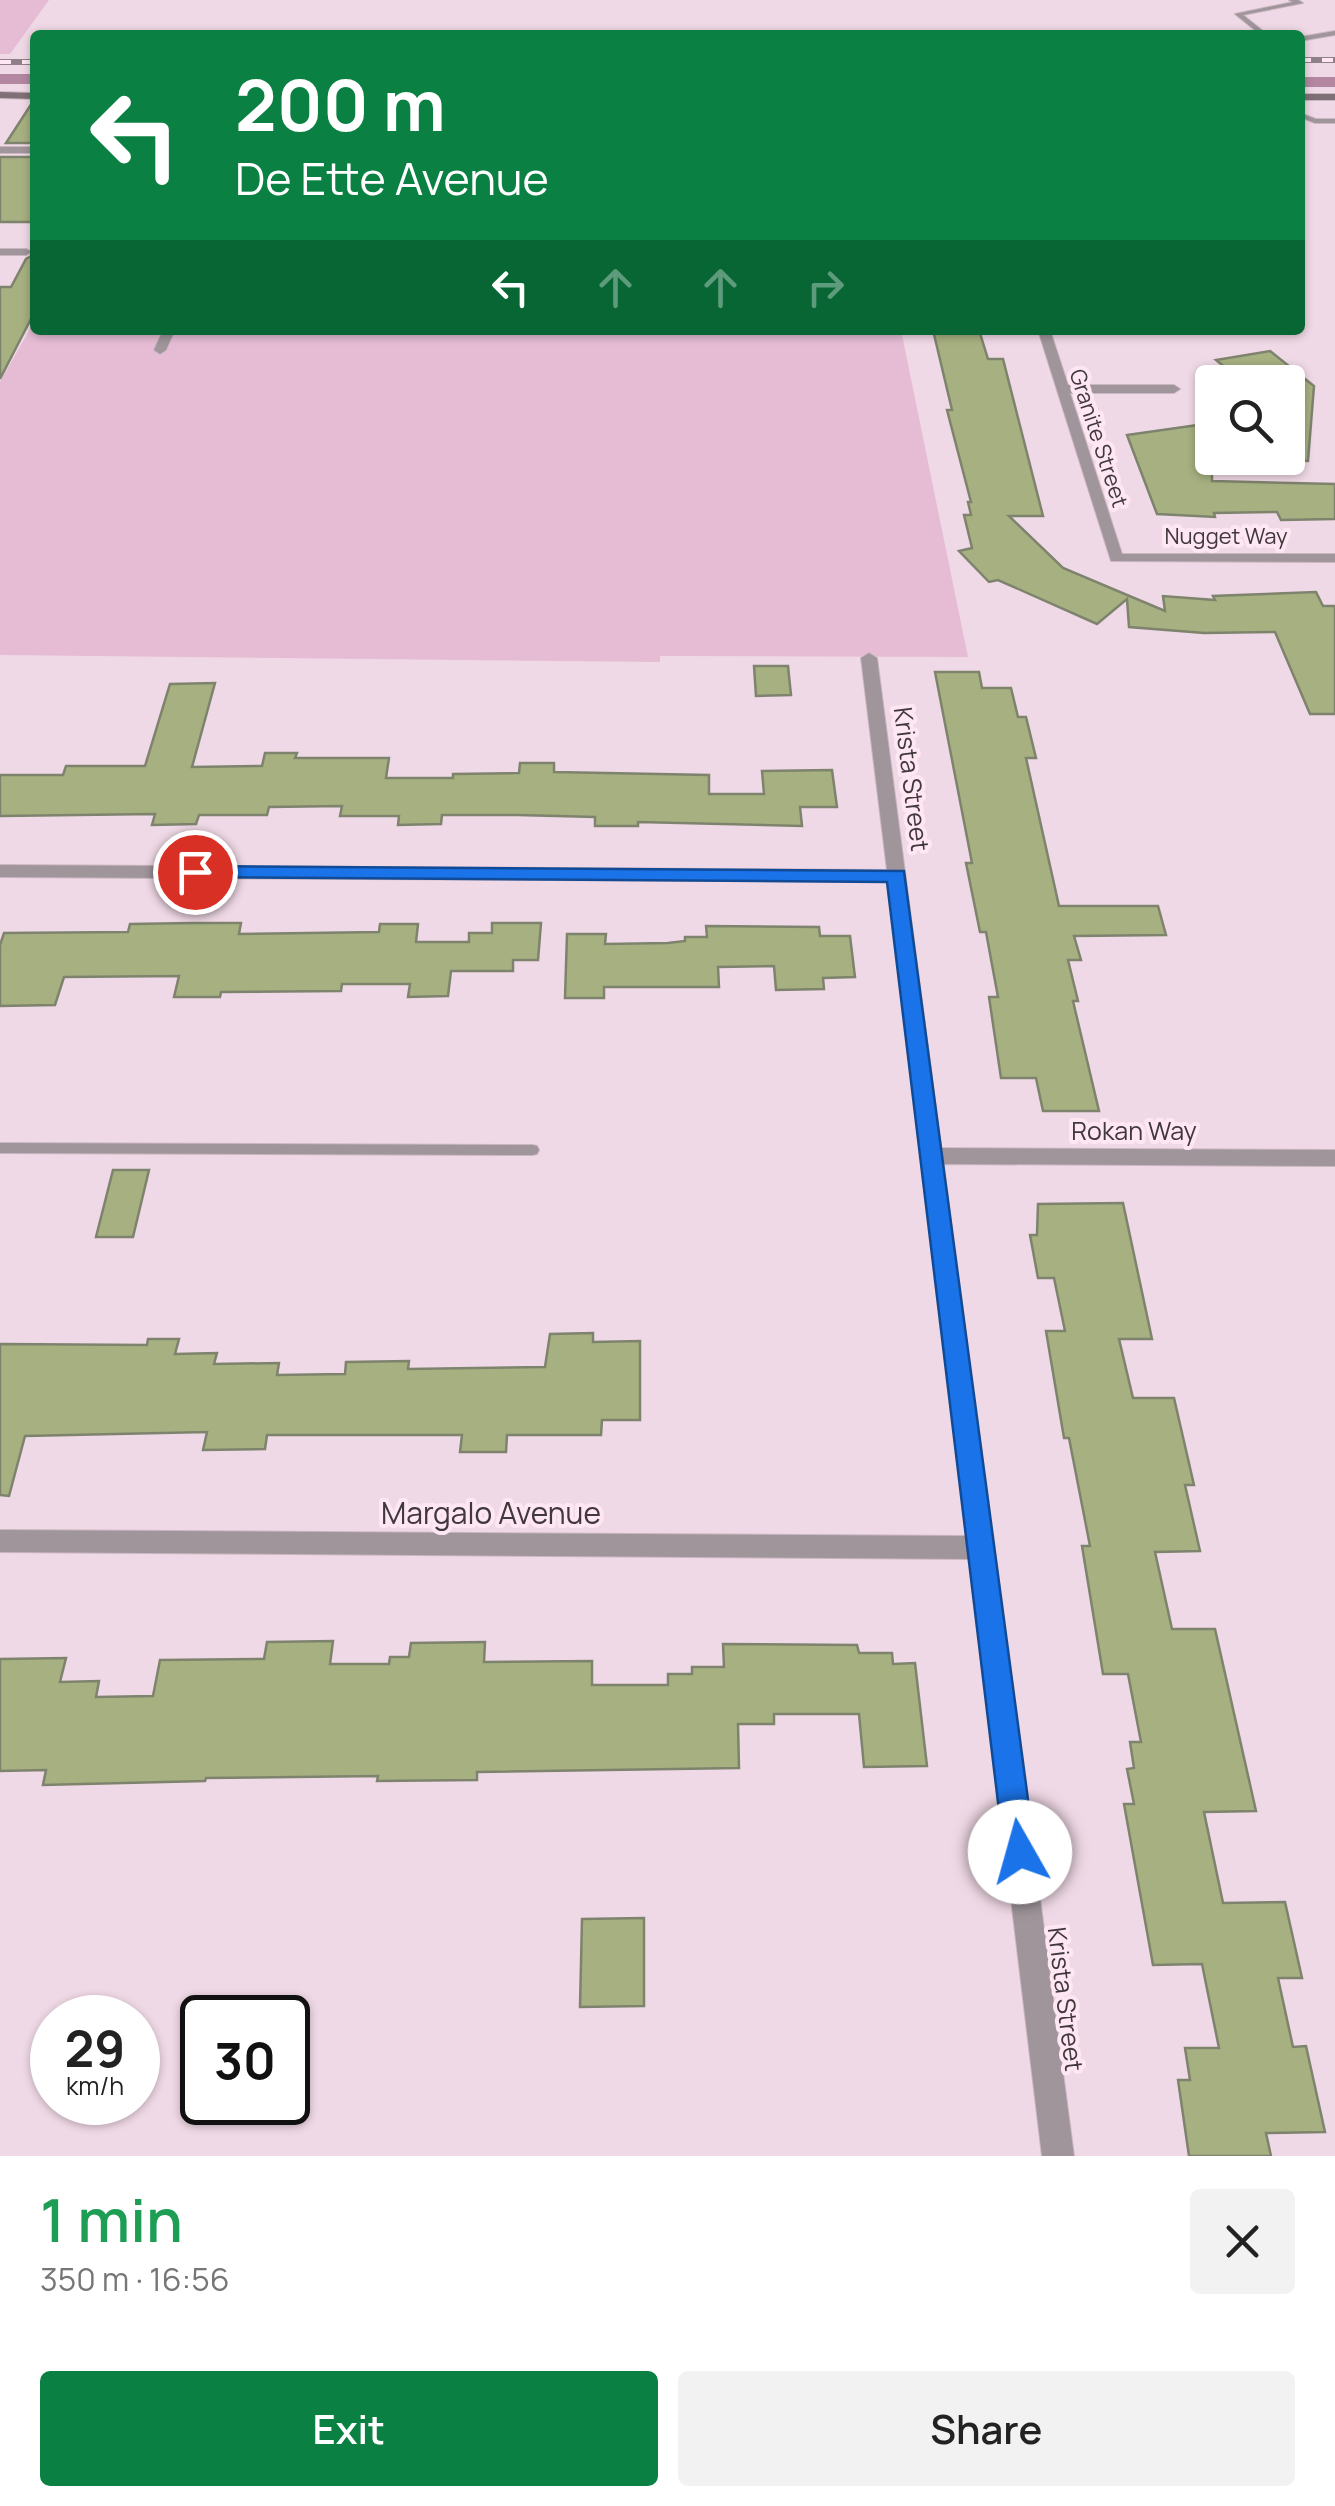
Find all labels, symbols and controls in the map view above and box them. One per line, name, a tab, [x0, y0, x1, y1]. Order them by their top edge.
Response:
text: 200 m	[235, 56, 446, 152]
icon: left	[70, 70, 200, 200]
text: De Ette Avenue	[235, 147, 549, 209]
icon: left	[483, 260, 538, 315]
icon: ahead	[588, 260, 643, 315]
icon: ahead	[693, 260, 748, 315]
icon: right	[798, 260, 853, 315]
street label: Granite Street	[1063, 365, 1136, 511]
map controls	[1195, 365, 1305, 475]
button: search	[1195, 365, 1305, 475]
street label: Nugget Way	[1164, 521, 1288, 551]
street label: Krista Street	[886, 705, 938, 853]
pin	[153, 830, 238, 915]
icon: arrive	[168, 845, 223, 900]
street label: Rokan Way	[1071, 1113, 1197, 1148]
street label: Margalo Avenue	[381, 1492, 601, 1533]
position arrow	[968, 1800, 1072, 1904]
street label: Krista Street	[1040, 1925, 1092, 2073]
speed limit sign: 30	[180, 1995, 310, 2125]
text: 29	[65, 2014, 125, 2082]
text: km/h	[66, 2068, 124, 2103]
text: 1 min	[40, 2178, 183, 2260]
button: close	[1190, 2189, 1295, 2294]
text: 350 m · 16:56	[40, 2257, 230, 2301]
button: Exit	[40, 2371, 658, 2486]
button: Share	[678, 2371, 1295, 2486]

